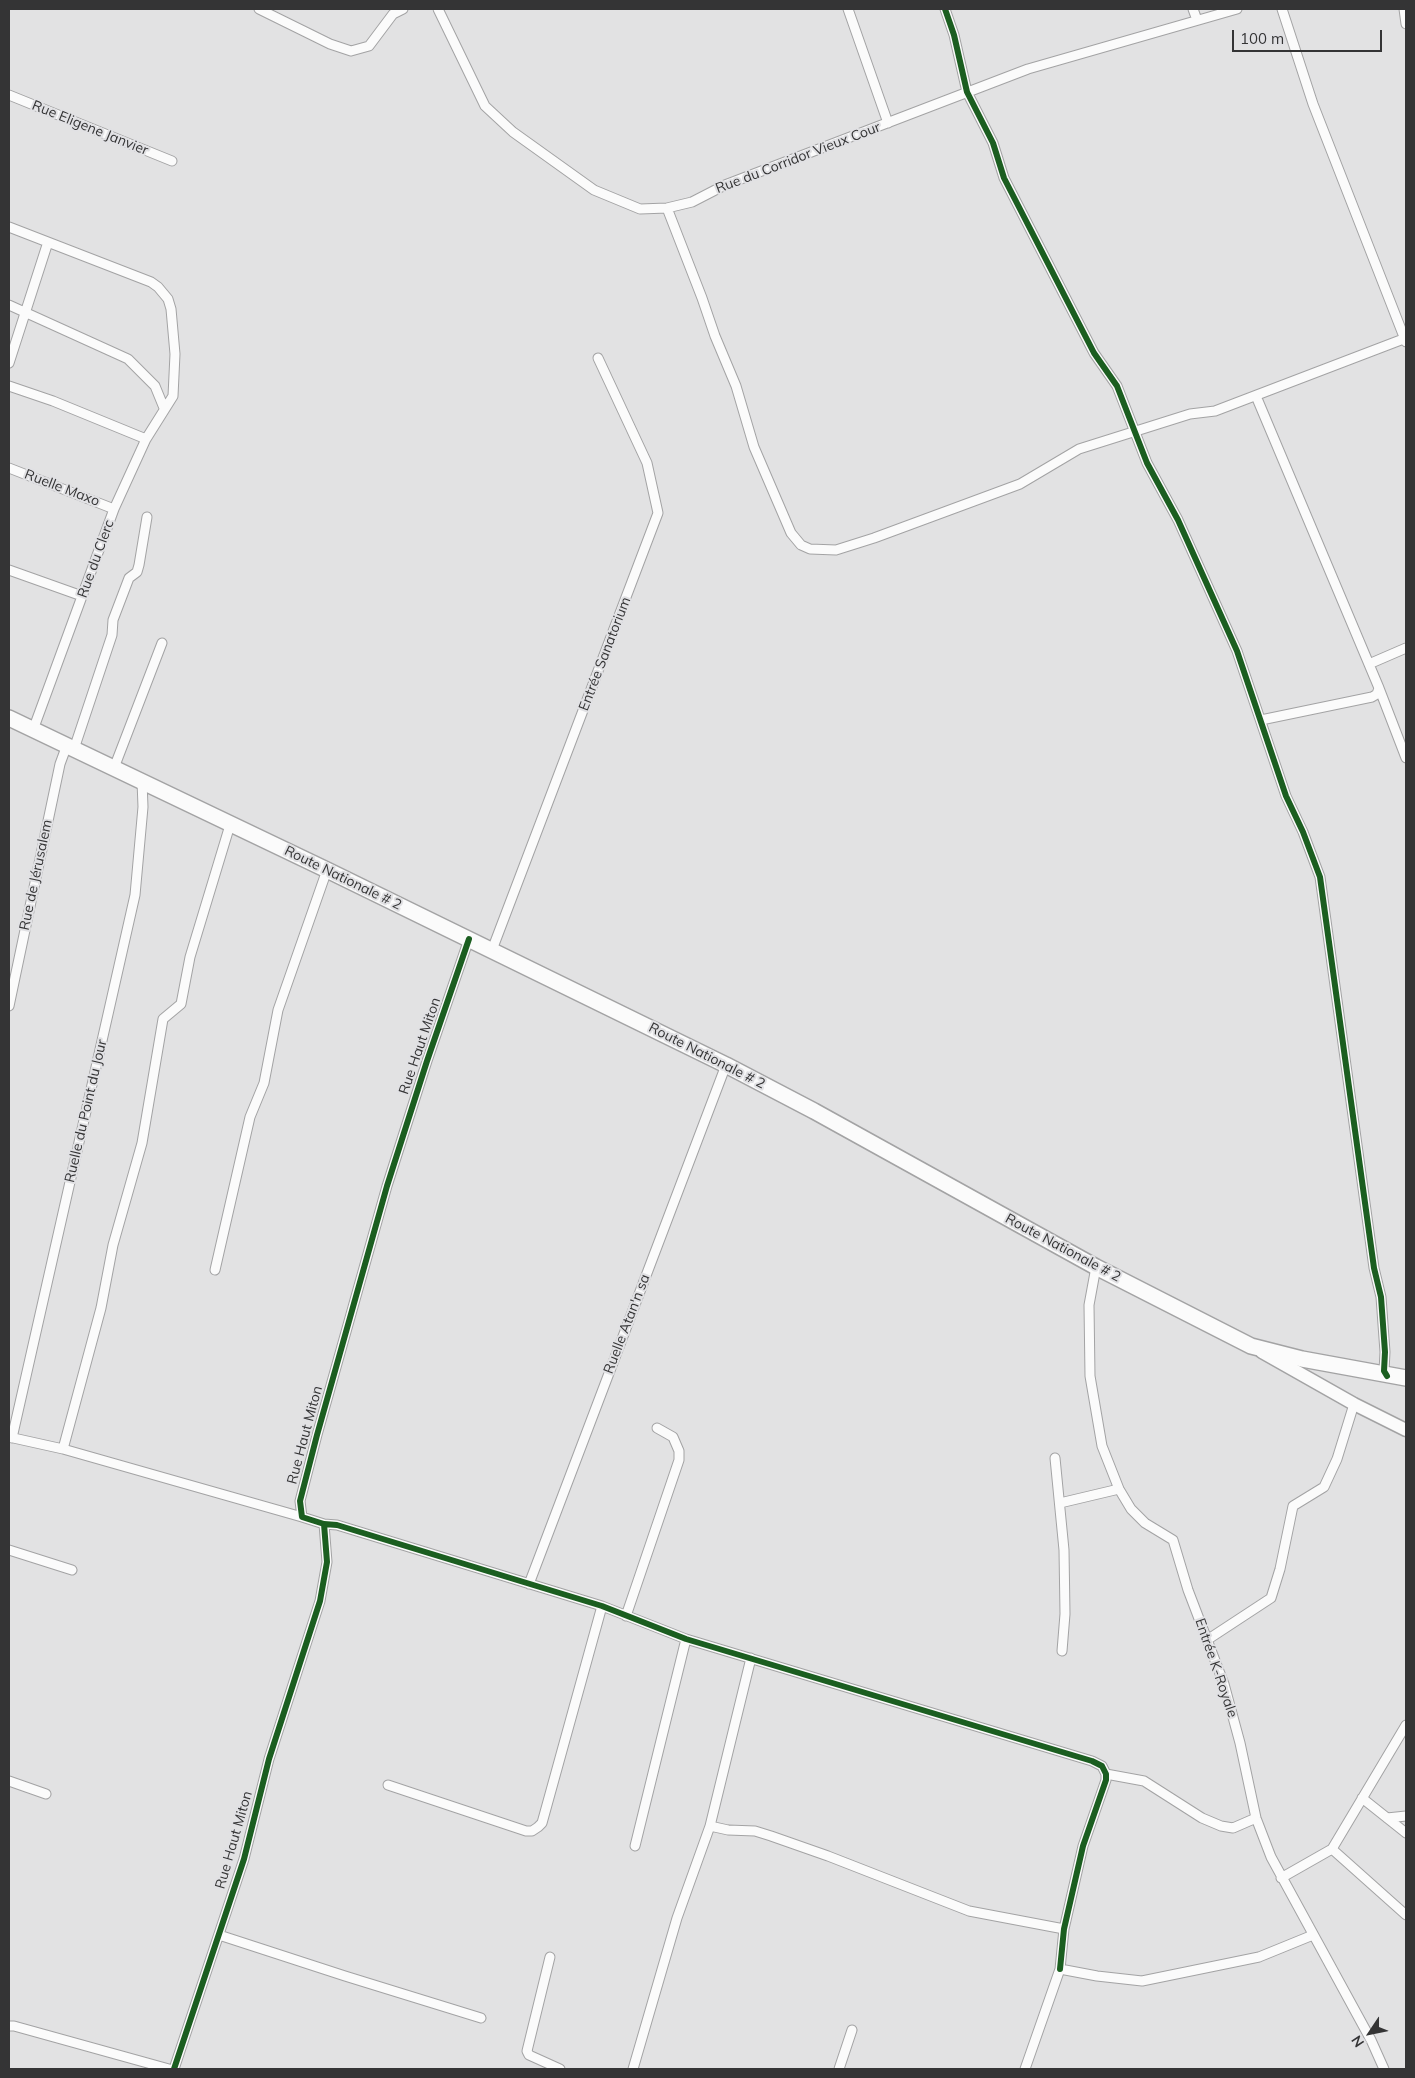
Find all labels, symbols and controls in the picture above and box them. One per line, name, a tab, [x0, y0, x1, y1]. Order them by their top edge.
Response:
scale bar	[1235, 20, 1385, 52]
text: 100 m	[1240, 29, 1284, 48]
street label: Rue Eligene Janvier	[29, 97, 151, 159]
street label: Rue du Corridor Vieux Cour	[713, 119, 883, 197]
street label: Ruelle Maxo	[22, 466, 102, 510]
street label: Rue du Clerc	[74, 518, 118, 600]
street label: Entrée Sanatorium	[576, 595, 634, 713]
street label: Rue de Jérusalem	[16, 818, 56, 932]
street label: Route Nationale # 2	[282, 842, 404, 914]
street label: Rue Haut Miton	[396, 995, 444, 1097]
street label: Route Nationale # 2	[646, 1019, 768, 1093]
street label: Ruelle du Point du Jour	[61, 1038, 111, 1184]
street label: Route Nationale # 2	[1002, 1210, 1124, 1286]
street label: Ruelle Atan'n sa	[600, 1272, 654, 1376]
street label: Rue Haut Miton	[284, 1384, 326, 1486]
street label: Entrée K-Royale	[1191, 1616, 1241, 1720]
street label: Rue Haut Miton	[212, 1789, 256, 1891]
north arrow	[1345, 2008, 1395, 2058]
text: N	[1347, 2032, 1368, 2051]

